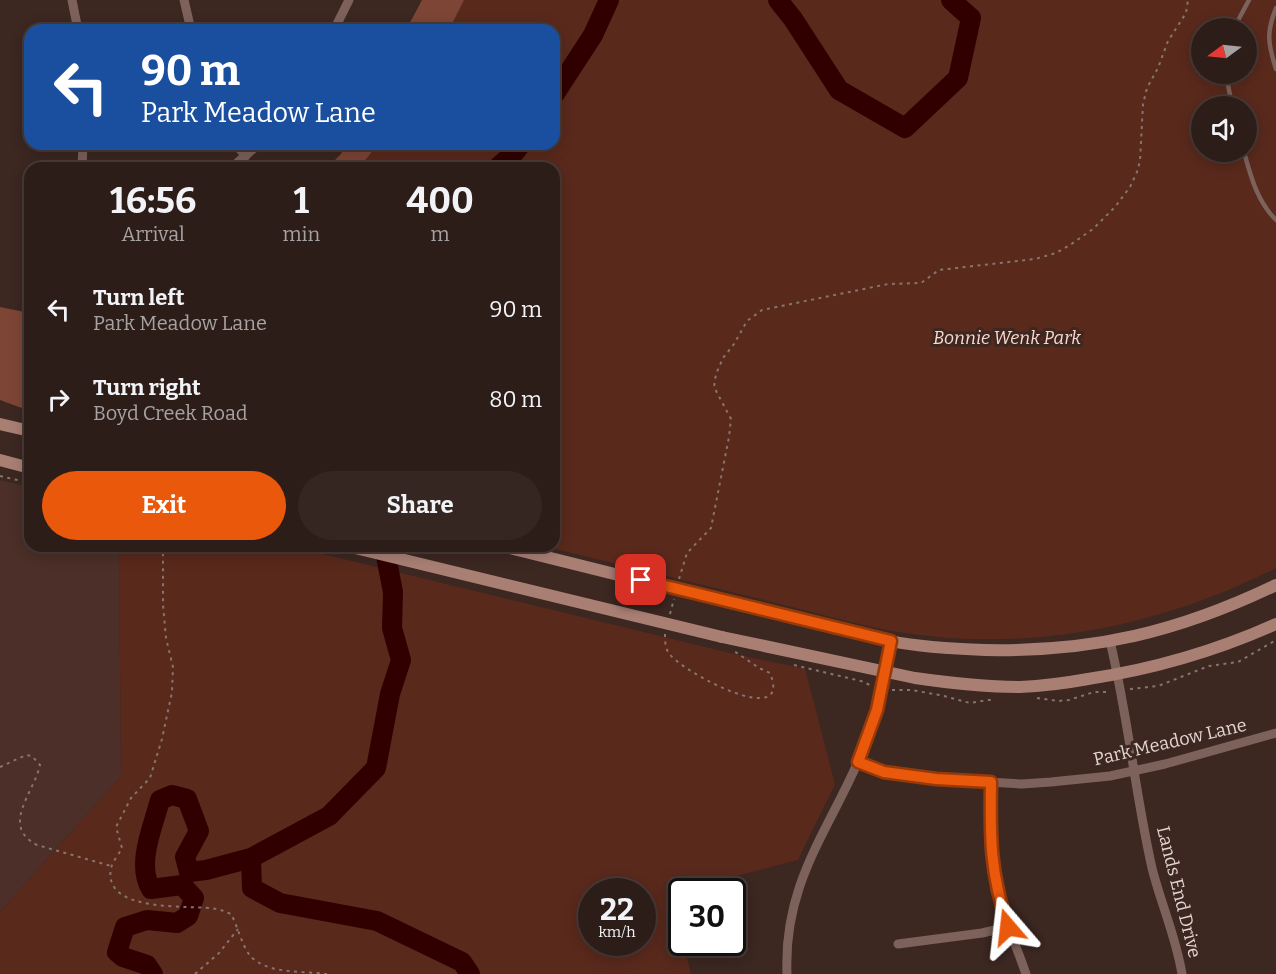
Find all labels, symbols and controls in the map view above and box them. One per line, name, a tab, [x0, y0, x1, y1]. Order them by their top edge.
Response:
north arrow	[1191, 18, 1257, 84]
map controls	[1191, 18, 1257, 162]
text: 90 m	[141, 46, 240, 96]
icon: left	[42, 48, 120, 126]
button: sound	[1191, 96, 1257, 162]
text: Park Meadow Lane	[141, 97, 376, 129]
text: 16:56	[110, 179, 196, 223]
text: 1	[293, 179, 309, 223]
text: 400	[406, 179, 474, 223]
text: Arrival	[122, 222, 185, 246]
text: min	[282, 222, 320, 246]
text: m	[431, 222, 450, 246]
text: Turn left	[93, 284, 185, 311]
icon: left	[42, 293, 75, 326]
text: 90 m	[490, 296, 542, 323]
text: Park Meadow Lane	[93, 311, 267, 335]
park label: Bonnie Wenk Park	[933, 327, 1081, 349]
text: Turn right	[93, 374, 201, 401]
icon: right	[42, 383, 75, 416]
text: 80 m	[489, 386, 542, 413]
text: Boyd Creek Road	[93, 401, 248, 425]
button: Exit	[42, 471, 286, 540]
button: Share	[298, 471, 542, 540]
pin	[615, 554, 666, 605]
icon: arrive	[624, 563, 657, 596]
street label: Park Meadow Lane	[1091, 714, 1249, 770]
street label: Lands End Drive	[1152, 824, 1206, 960]
speed limit sign: 30	[668, 878, 746, 956]
text: 22	[600, 892, 634, 928]
position arrow	[976, 895, 1040, 959]
text: km/h	[598, 923, 636, 941]

